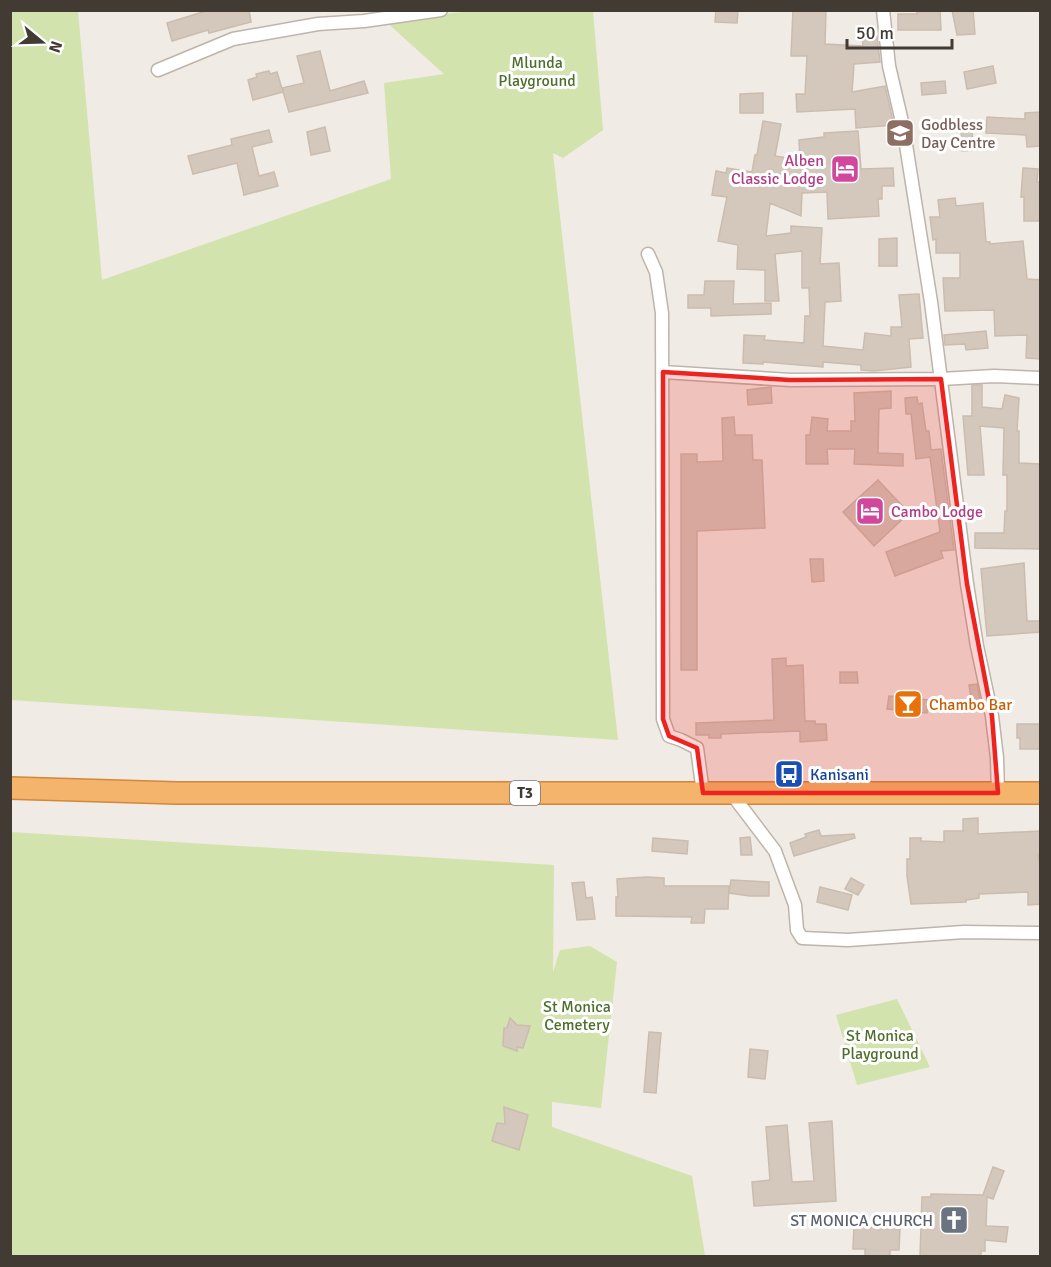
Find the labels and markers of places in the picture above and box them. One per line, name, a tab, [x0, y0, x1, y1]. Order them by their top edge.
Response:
place label: Godbless Day Centre	[921, 115, 996, 153]
school or university icon: Godbless Day Centre	[884, 117, 916, 149]
place label: Alben Classic Lodge	[731, 151, 824, 189]
hotel icon: Alben Classic Lodge	[829, 153, 861, 185]
hotel icon: Cambo Lodge	[854, 495, 886, 527]
place label: Cambo Lodge	[891, 502, 983, 522]
bar icon: Chambo Bar	[892, 688, 924, 720]
place label: Chambo Bar	[929, 695, 1012, 715]
bus stop icon: Kanisani	[773, 758, 805, 790]
place label: Kanisani	[810, 765, 869, 785]
church icon: ST MONICA CHURCH	[938, 1204, 970, 1236]
place label: ST MONICA CHURCH	[790, 1211, 933, 1231]

